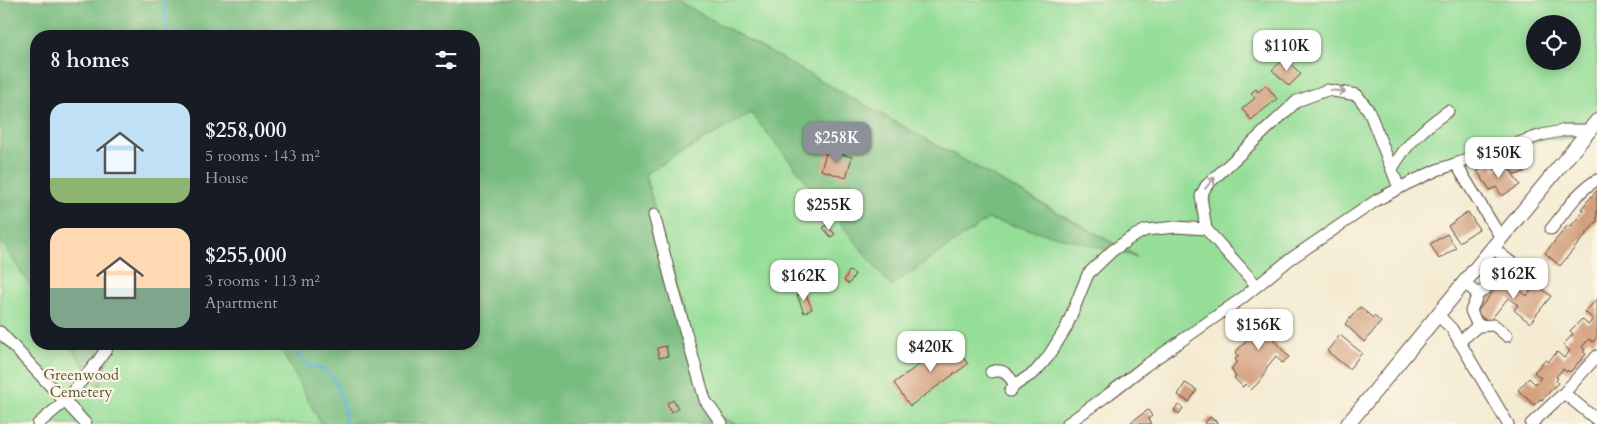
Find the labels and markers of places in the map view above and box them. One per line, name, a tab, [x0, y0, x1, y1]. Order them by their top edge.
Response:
pin: $110K	[1252, 30, 1322, 72]
pin: $258K	[802, 121, 872, 164]
pin: $150K	[1464, 136, 1534, 179]
pin: $255K	[794, 188, 864, 231]
pin: $162K	[1479, 258, 1549, 300]
pin: $162K	[769, 260, 839, 302]
pin: $156K	[1224, 308, 1294, 351]
pin: $420K	[896, 330, 966, 373]

